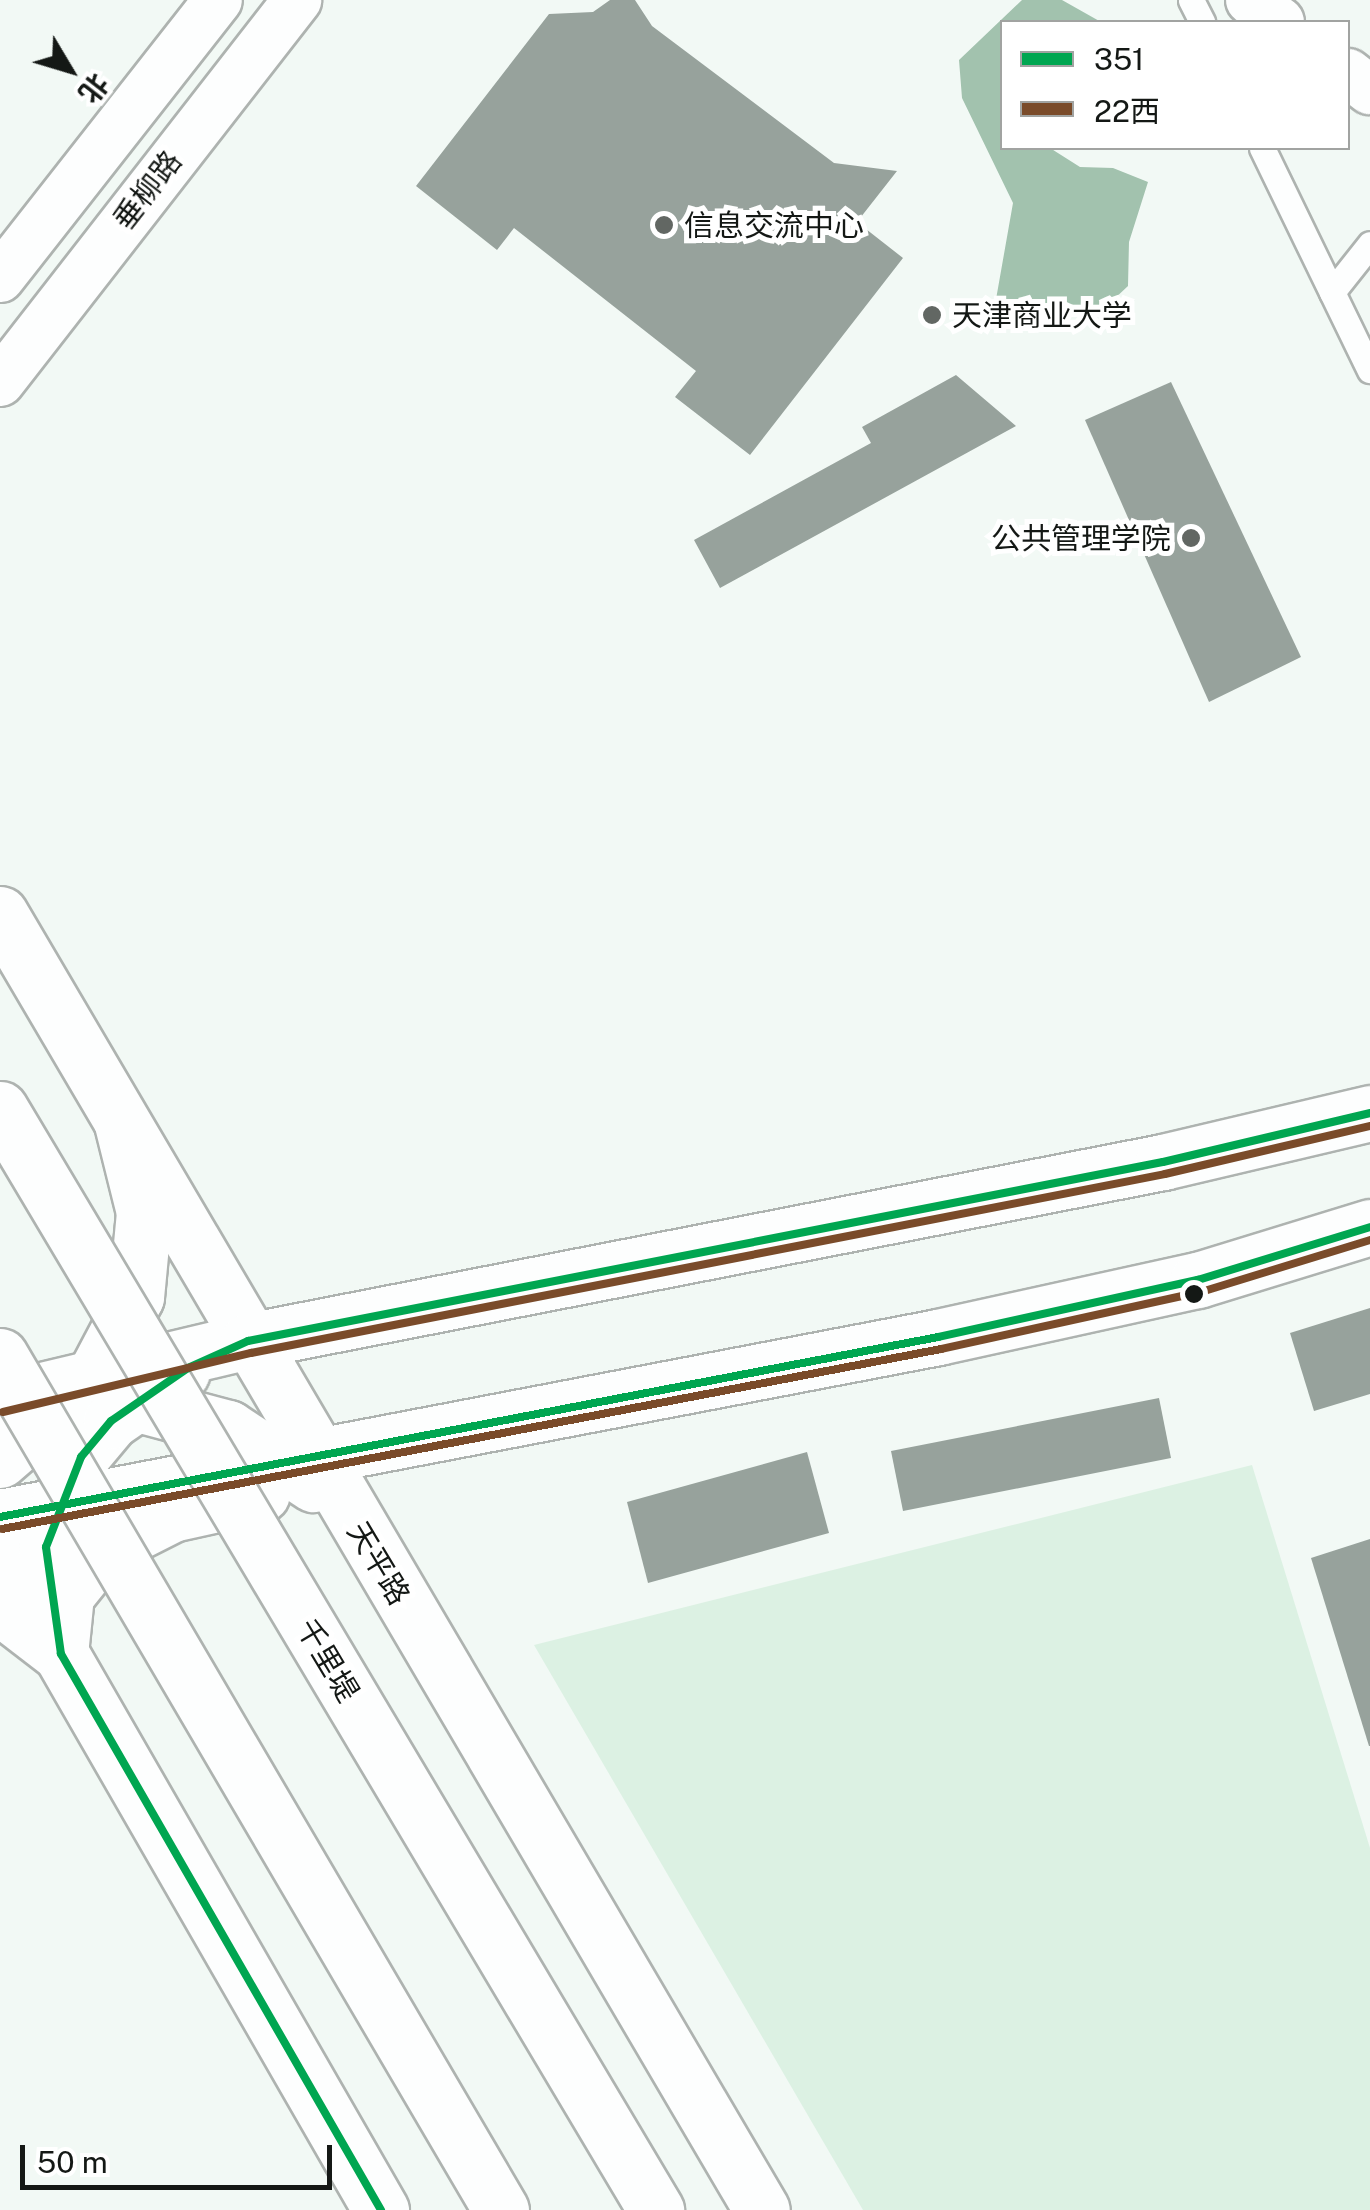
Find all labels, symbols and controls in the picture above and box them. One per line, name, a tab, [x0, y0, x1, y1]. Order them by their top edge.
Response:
north arrow	[20, 20, 120, 120]
legend	[1000, 20, 1350, 150]
text: 351	[1094, 41, 1144, 77]
text: 北	[72, 68, 116, 110]
text: 22西	[1094, 93, 1160, 129]
street label: 垂柳路	[105, 143, 189, 237]
place label: 信息交流中心	[684, 207, 864, 243]
marker: 信息交流中心	[653, 214, 675, 236]
place label: 天津商业大学	[952, 297, 1132, 333]
marker: 天津商业大学	[921, 304, 943, 326]
place label: 公共管理学院	[991, 520, 1171, 556]
marker: 公共管理学院	[1180, 527, 1202, 549]
unlabelled marker	[1184, 1284, 1204, 1304]
street label: 天平路	[340, 1515, 418, 1611]
street label: 千里堤	[289, 1612, 367, 1708]
scale bar	[25, 2125, 338, 2187]
text: 50 m	[37, 2144, 108, 2180]

